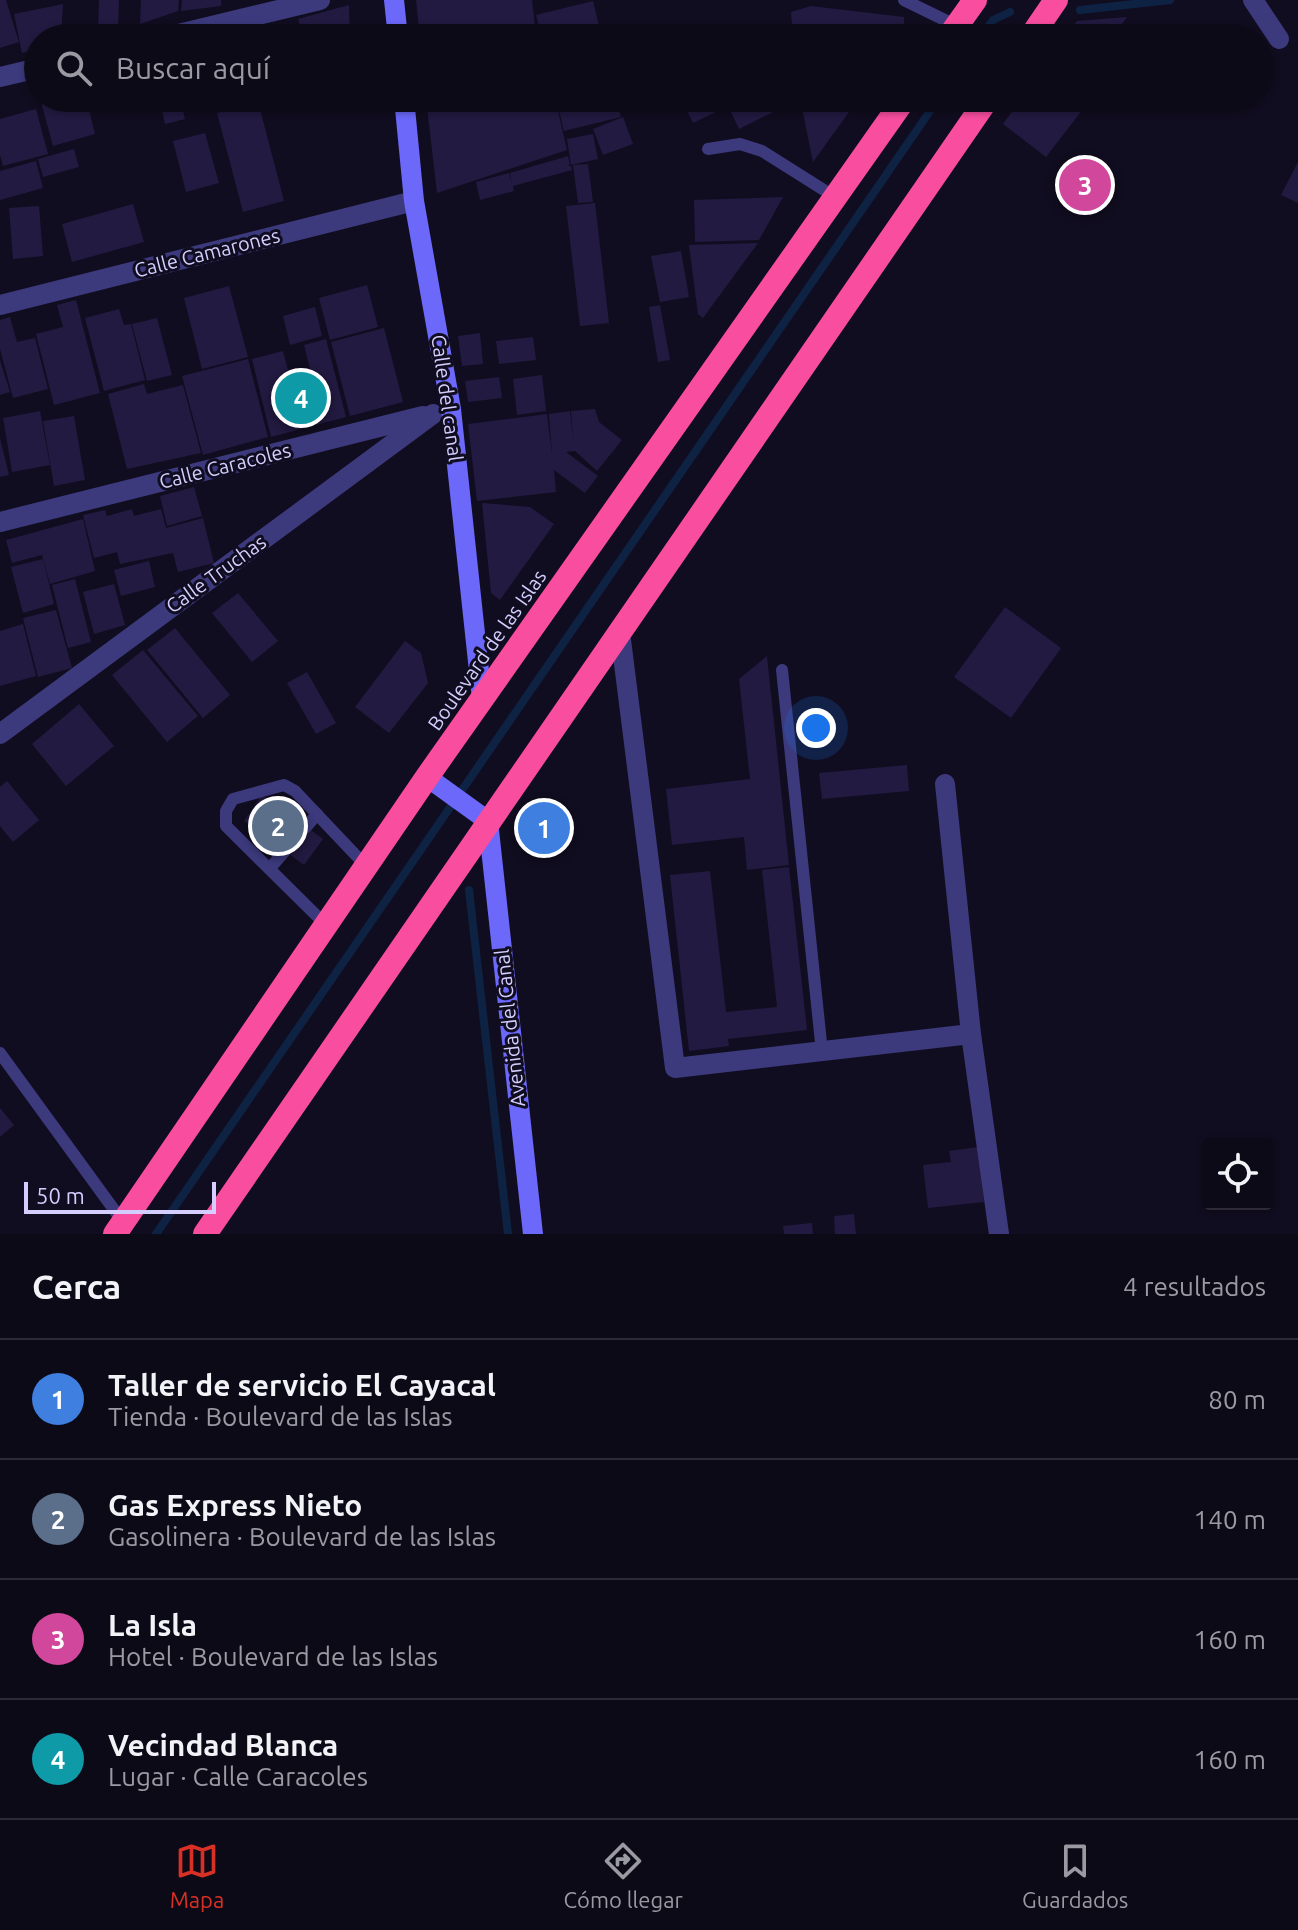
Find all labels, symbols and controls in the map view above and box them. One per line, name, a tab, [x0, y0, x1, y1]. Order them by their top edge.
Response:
search box	[24, 24, 1274, 112]
icon: search	[52, 46, 96, 90]
text: Buscar aquí	[116, 51, 270, 85]
pin: 3	[1059, 155, 1111, 215]
street label: Calle Camarones	[132, 223, 282, 282]
street label: Calle del canal	[427, 333, 468, 463]
pin: 4	[275, 368, 327, 428]
street label: Calle Caracoles	[157, 438, 293, 493]
street label: Calle Truchas	[161, 530, 270, 618]
street label: Boulevard de las Islas	[423, 565, 551, 734]
your location	[796, 708, 836, 748]
pin: 2	[252, 796, 304, 856]
pin: 1	[518, 798, 570, 858]
street label: Avenida del Canal	[490, 948, 529, 1108]
map controls	[1202, 1138, 1274, 1210]
button: locate	[1202, 1138, 1274, 1210]
scale bar	[24, 1178, 216, 1214]
text: 50 m	[36, 1183, 85, 1208]
text: Cerca	[32, 1267, 121, 1305]
text: 4 resultados	[1123, 1272, 1266, 1301]
text: Taller de servicio El Cayacal	[108, 1368, 496, 1402]
text: 1	[51, 1385, 65, 1414]
text: 80 m	[1208, 1385, 1266, 1414]
text: Tienda · Boulevard de las Islas	[108, 1402, 453, 1431]
text: Gas Express Nieto	[108, 1488, 362, 1522]
text: 2	[51, 1505, 65, 1534]
text: 140 m	[1194, 1505, 1266, 1534]
text: Gasolinera · Boulevard de las Islas	[108, 1522, 496, 1551]
text: La Isla	[108, 1608, 197, 1642]
text: 3	[51, 1625, 65, 1654]
text: 160 m	[1194, 1625, 1266, 1654]
text: Hotel · Boulevard de las Islas	[108, 1642, 438, 1671]
text: Vecindad Blanca	[108, 1728, 338, 1762]
text: 4	[51, 1745, 65, 1774]
text: 160 m	[1194, 1745, 1266, 1774]
text: Lugar · Calle Caracoles	[108, 1762, 368, 1791]
tab: Mapa	[170, 1839, 224, 1912]
tab: Cómo llegar	[564, 1839, 683, 1912]
tab: Guardados	[1022, 1839, 1128, 1912]

